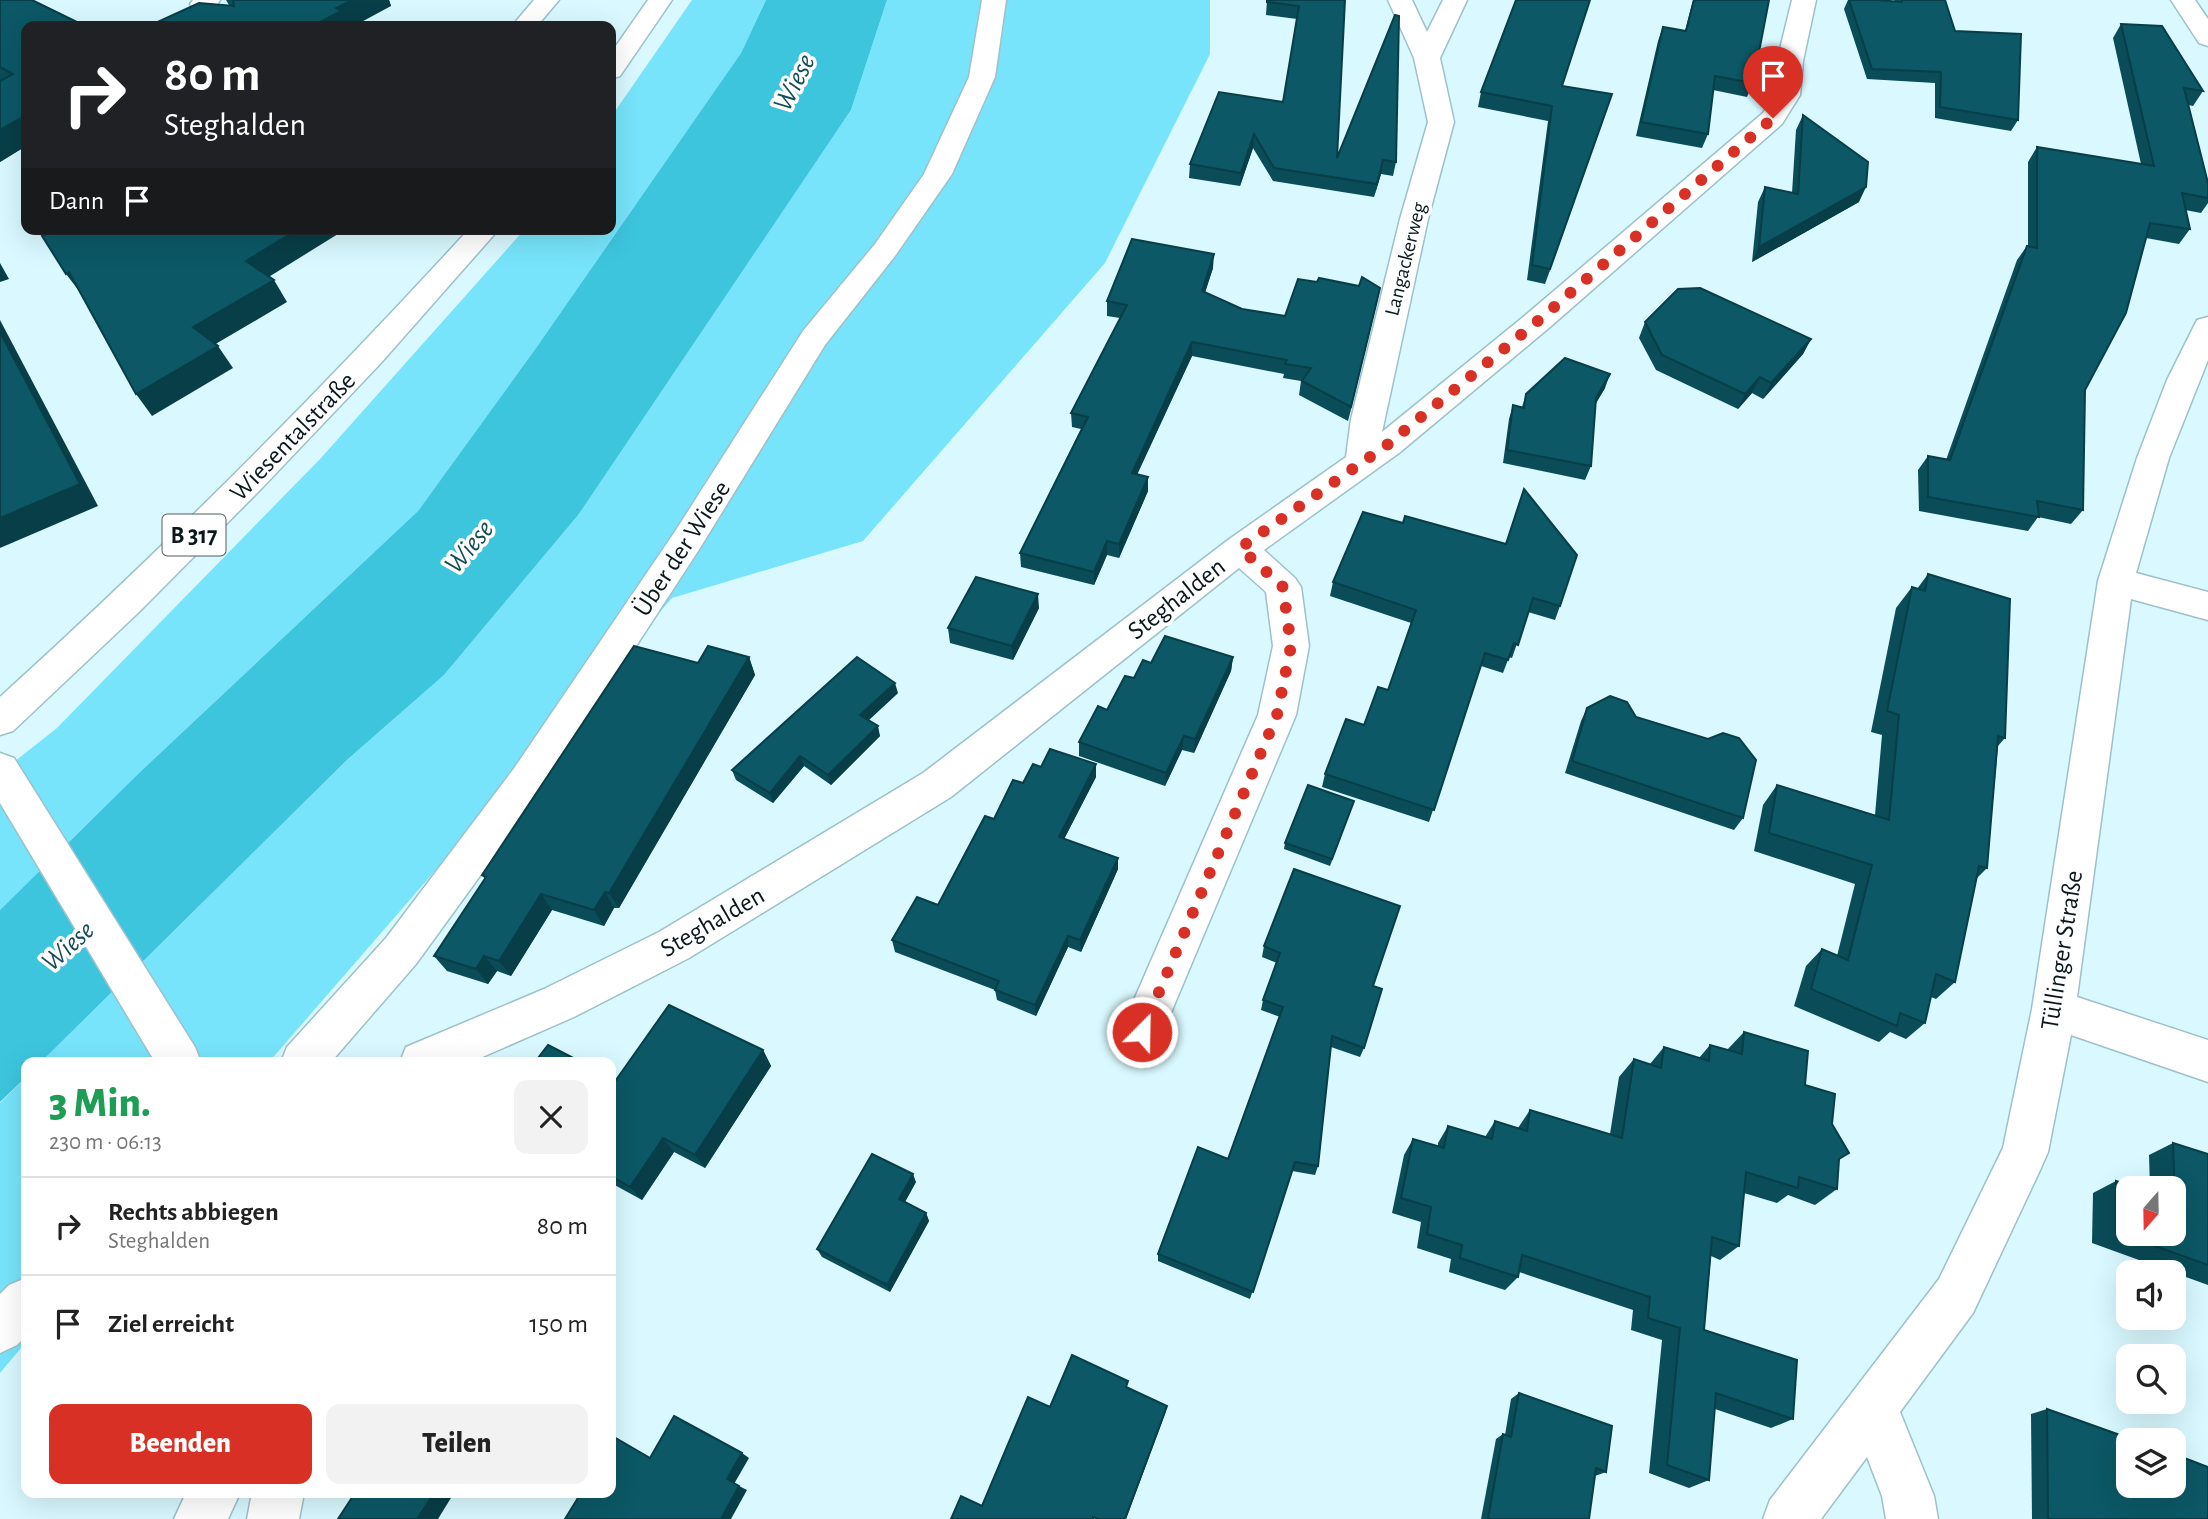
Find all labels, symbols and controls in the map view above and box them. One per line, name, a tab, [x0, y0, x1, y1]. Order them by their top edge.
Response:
pin	[1743, 46, 1803, 118]
icon: right	[49, 49, 140, 140]
water label: Wiese	[769, 50, 821, 116]
text: 80 m	[164, 51, 261, 100]
icon: arrive	[1754, 57, 1792, 95]
text: Steghalden	[164, 109, 306, 141]
icon: arrive	[118, 182, 156, 220]
text: Dann	[49, 188, 104, 214]
street label: Langackerweg	[1381, 199, 1430, 318]
street label: Wiesentalstraße	[225, 367, 360, 506]
street label: Über der Wiese	[628, 476, 735, 621]
road number: B 317	[162, 514, 226, 556]
water label: Wiese	[440, 515, 500, 579]
street label: Steghalden	[1123, 553, 1230, 645]
street label: Tüllinger Straße	[2037, 869, 2087, 1032]
street label: Steghalden	[656, 882, 769, 962]
water label: Wiese	[37, 916, 100, 977]
position arrow	[1105, 995, 1179, 1069]
button: close	[514, 1080, 588, 1154]
text: 3 Min.	[49, 1082, 151, 1124]
text: 230 m · 06:13	[49, 1131, 162, 1154]
north arrow	[2116, 1176, 2186, 1246]
map controls	[2116, 1176, 2186, 1498]
text: Rechts abbiegen	[108, 1199, 279, 1225]
icon: right	[49, 1207, 87, 1245]
text: 80 m	[537, 1213, 588, 1239]
text: Steghalden	[108, 1230, 210, 1253]
button: sound	[2116, 1260, 2186, 1330]
icon: arrive	[49, 1305, 87, 1343]
text: Ziel erreicht	[108, 1311, 234, 1337]
text: 150 m	[529, 1311, 588, 1337]
button: search	[2116, 1344, 2186, 1414]
button: Beenden	[49, 1404, 312, 1484]
button: Teilen	[326, 1404, 588, 1484]
button: layers	[2116, 1428, 2186, 1498]

